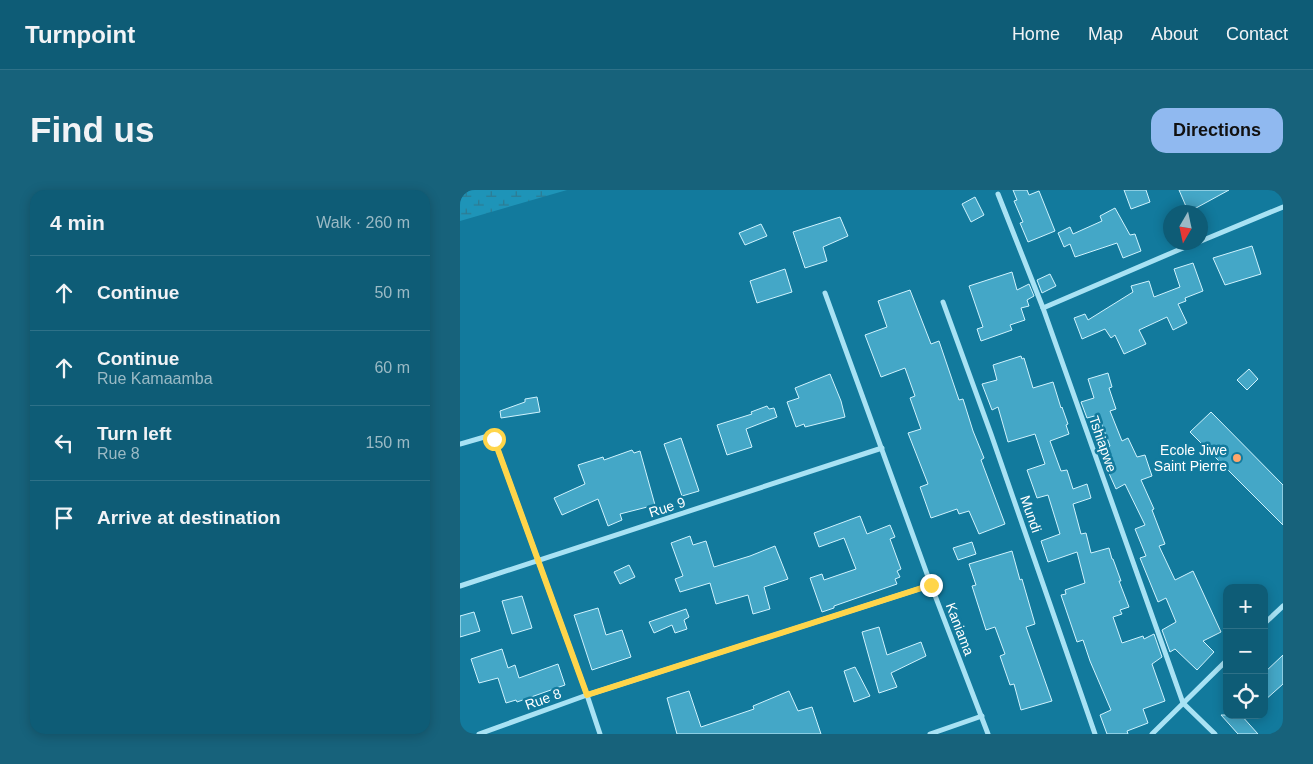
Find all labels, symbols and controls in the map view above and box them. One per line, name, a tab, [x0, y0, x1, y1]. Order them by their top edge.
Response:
text: Turnpoint	[25, 21, 135, 48]
text: Home	[1012, 24, 1060, 44]
text: Map	[1088, 24, 1123, 44]
text: About	[1151, 24, 1198, 44]
text: Contact	[1226, 24, 1288, 44]
button: Directions	[1151, 108, 1283, 153]
text: Find us	[30, 110, 154, 149]
north arrow	[1163, 205, 1208, 250]
text: 4 min	[50, 211, 105, 234]
text: Walk · 260 m	[316, 214, 410, 231]
icon: ahead	[50, 279, 78, 307]
text: Continue	[97, 282, 179, 303]
text: 50 m	[374, 284, 410, 301]
text: Continue	[97, 348, 179, 369]
icon: ahead	[50, 354, 78, 382]
text: 60 m	[374, 359, 410, 376]
text: Rue Kamaamba	[97, 370, 213, 387]
street label: Tshiapwe	[1086, 414, 1120, 474]
text: Turn left	[97, 423, 172, 444]
route start	[483, 428, 506, 451]
icon: left	[50, 429, 78, 457]
text: 150 m	[366, 434, 410, 451]
place label: Ecole Jiwe Saint Pierre	[1154, 442, 1227, 474]
text: Rue 8	[97, 445, 140, 462]
marker: Ecole Jiwe Saint Pierre	[1231, 452, 1243, 464]
street label: Mundi	[1017, 493, 1045, 535]
street label: Rue 9	[647, 494, 687, 520]
icon: arrive	[50, 504, 78, 532]
text: Arrive at destination	[97, 507, 281, 528]
route end	[920, 574, 943, 597]
map controls	[1223, 584, 1268, 719]
button: +	[1223, 584, 1268, 629]
street label: Kaniama	[943, 600, 977, 658]
button: −	[1223, 629, 1268, 674]
button: locate	[1223, 674, 1268, 719]
street label: Rue 8	[523, 685, 563, 713]

